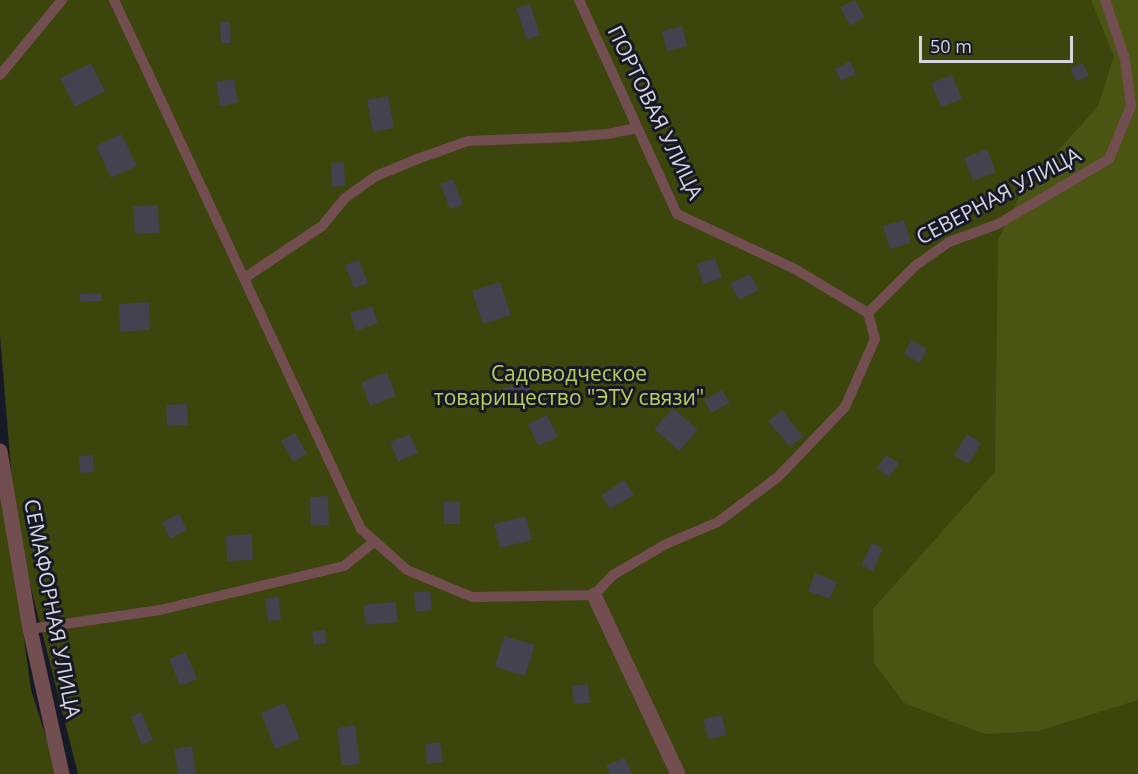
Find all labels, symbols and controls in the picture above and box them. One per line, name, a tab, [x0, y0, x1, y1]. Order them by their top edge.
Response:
street label: ПОРТОВАЯ УЛИЦА	[601, 22, 707, 204]
scale bar	[922, 24, 1076, 62]
text: 50 m	[930, 34, 972, 58]
street label: СЕВЕРНАЯ УЛИЦА	[912, 143, 1086, 251]
park label: Садоводческое товарищество "ЭТУ связи"	[434, 362, 704, 412]
street label: СЕМАФОРНАЯ УЛИЦА	[17, 497, 85, 721]

